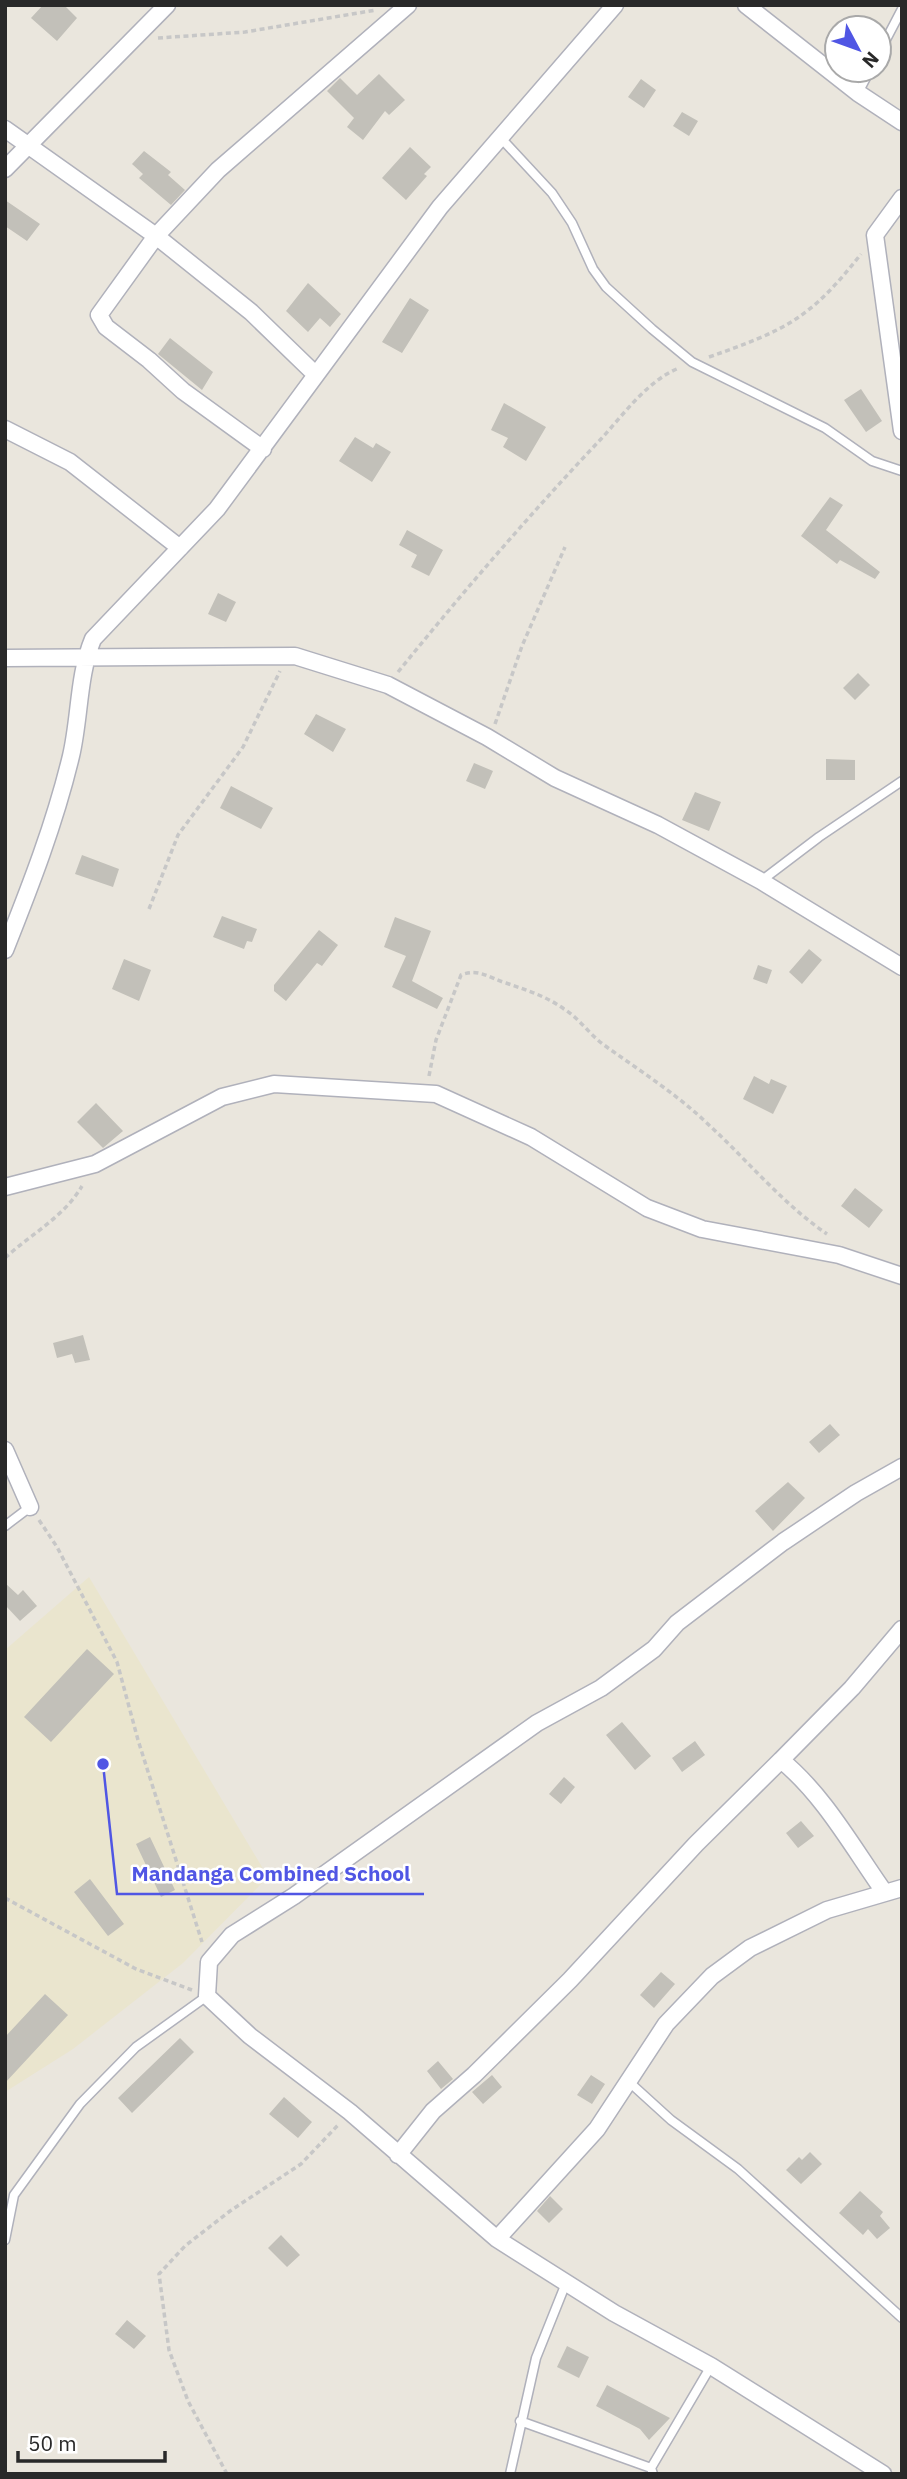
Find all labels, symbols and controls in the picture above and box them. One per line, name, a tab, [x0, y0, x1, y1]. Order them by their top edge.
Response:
north arrow	[823, 14, 893, 84]
text: N	[857, 47, 884, 73]
callout: Mandanga Combined School	[117, 1852, 424, 1894]
text: Mandanga Combined School	[132, 1859, 410, 1887]
scale bar	[18, 2420, 164, 2464]
text: 50 m	[28, 2429, 77, 2457]

